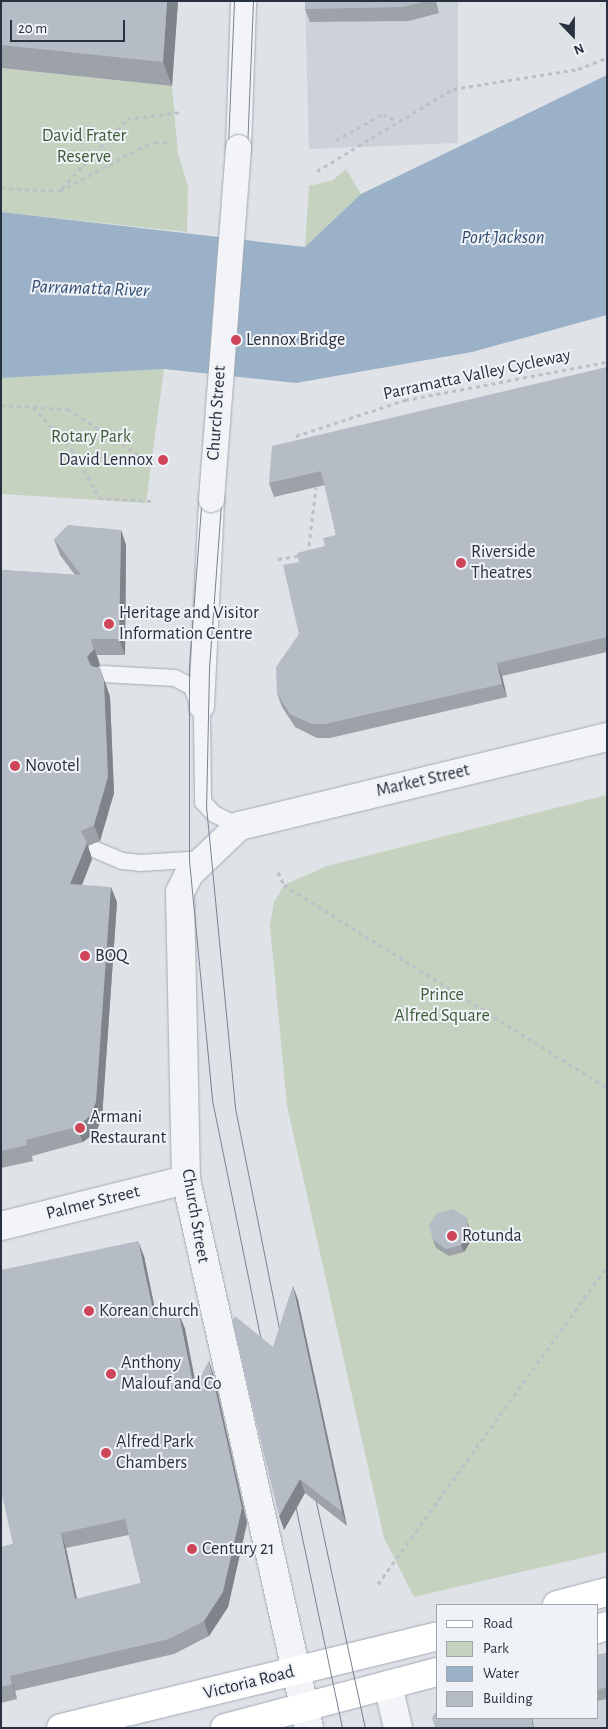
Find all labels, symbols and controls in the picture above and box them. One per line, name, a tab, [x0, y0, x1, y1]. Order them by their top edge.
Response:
scale bar	[12, 10, 128, 42]
north arrow	[548, 10, 598, 60]
text: 20 m	[18, 21, 47, 36]
text: N	[571, 41, 586, 57]
park label: David Frater Reserve	[42, 126, 126, 168]
water label: Port Jackson	[461, 227, 545, 249]
water label: Parramatta River	[31, 276, 149, 302]
place label: Lennox Bridge	[246, 329, 345, 351]
marker: Lennox Bridge	[230, 334, 242, 346]
street label: Parramatta Valley Cycleway	[381, 345, 573, 405]
street label: Church Street	[203, 365, 231, 461]
park label: Rotary Park	[51, 426, 131, 448]
place label: David Lennox	[59, 449, 153, 471]
marker: David Lennox	[157, 454, 169, 466]
place label: Riverside Theatres	[471, 542, 535, 584]
marker: Riverside Theatres	[455, 557, 467, 569]
place label: Heritage and Visitor Information Centre	[119, 603, 259, 646]
marker: Heritage and Visitor Information Centre	[103, 618, 115, 630]
place label: Novotel	[25, 755, 80, 777]
marker: Novotel	[9, 760, 21, 772]
street label: Market Street	[374, 760, 472, 802]
place label: BOQ	[95, 945, 128, 967]
marker: BOQ	[79, 950, 91, 962]
park label: Prince Alfred Square	[394, 985, 490, 1028]
place label: Armani Restaurant	[90, 1107, 166, 1150]
marker: Armani Restaurant	[74, 1122, 86, 1134]
street label: Church Street	[176, 1167, 214, 1265]
street label: Palmer Street	[44, 1181, 142, 1225]
place label: Rotunda	[462, 1225, 522, 1247]
marker: Rotunda	[446, 1230, 458, 1242]
place label: Korean church	[99, 1300, 199, 1322]
marker: Korean church	[83, 1305, 95, 1317]
place label: Anthony Malouf and Co	[121, 1353, 222, 1396]
marker: Anthony Malouf and Co	[105, 1368, 117, 1380]
place label: Alfred Park Chambers	[116, 1432, 194, 1475]
marker: Alfred Park Chambers	[100, 1447, 112, 1459]
place label: Century 21	[202, 1538, 274, 1560]
marker: Century 21	[186, 1543, 198, 1555]
legend	[436, 1604, 598, 1719]
text: Road	[483, 1616, 513, 1631]
text: Park	[483, 1641, 509, 1656]
street label: Victoria Road	[201, 1661, 297, 1705]
text: Water	[483, 1666, 519, 1681]
text: Building	[483, 1691, 533, 1706]

